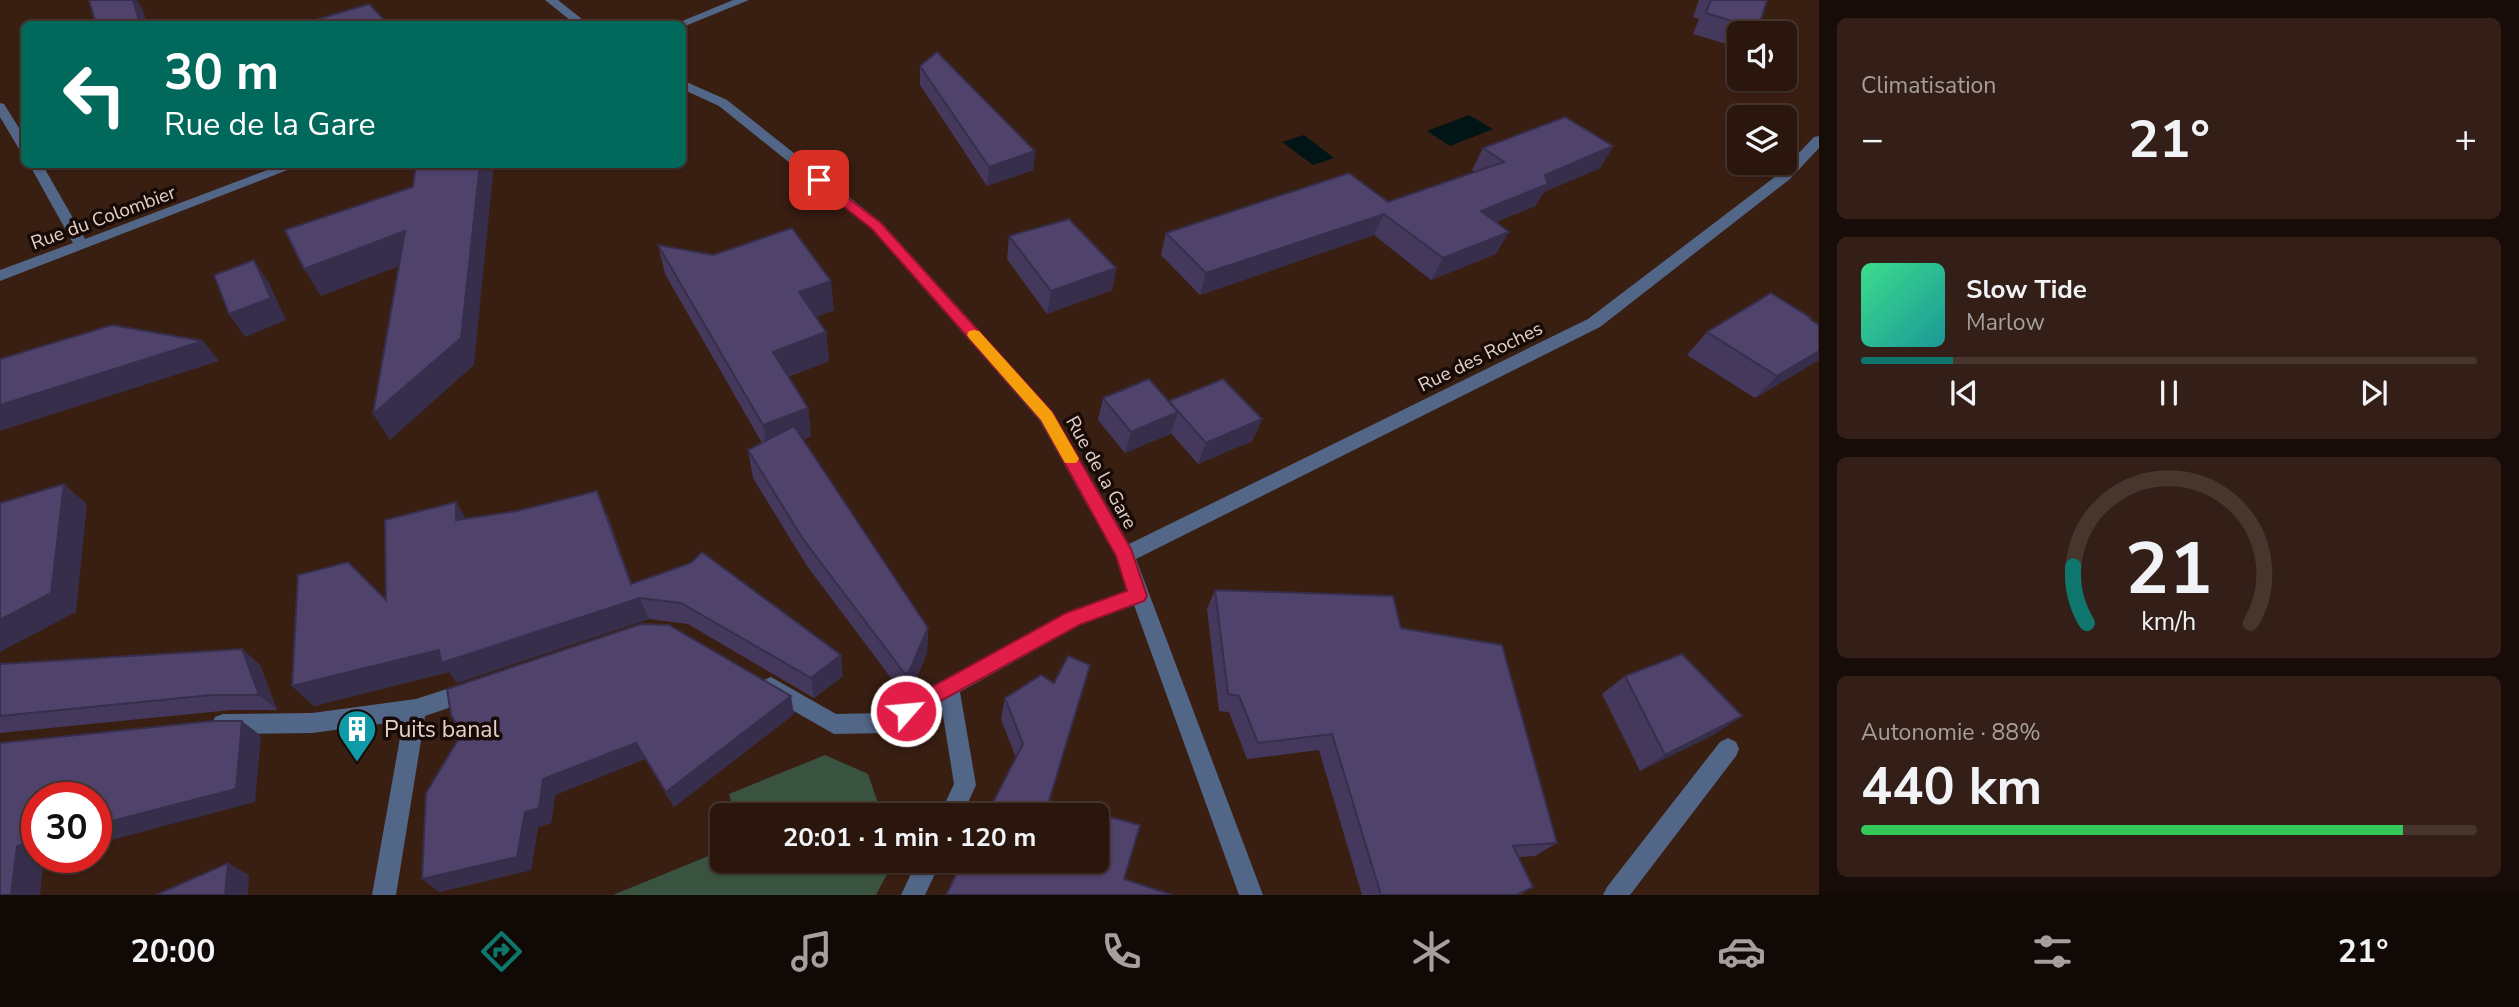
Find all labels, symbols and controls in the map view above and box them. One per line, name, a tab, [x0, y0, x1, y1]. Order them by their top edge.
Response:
map controls	[1727, 21, 1797, 175]
button: sound	[1727, 21, 1797, 91]
text: 30 m	[164, 39, 279, 106]
icon: left	[49, 49, 140, 140]
text: Climatisation	[1861, 70, 1996, 101]
text: Rue de la Gare	[164, 103, 376, 146]
text: 21°	[2128, 104, 2210, 175]
button: layers	[1727, 105, 1797, 175]
text: −	[1861, 114, 1884, 165]
text: +	[2454, 114, 2477, 165]
pin	[789, 150, 849, 210]
icon: arrive	[800, 161, 838, 199]
street label: Rue du Colombier	[27, 180, 180, 256]
text: Slow Tide	[1966, 272, 2087, 307]
text: Marlow	[1966, 307, 2045, 338]
street label: Rue des Roches	[1414, 316, 1547, 398]
icon: previous	[1945, 374, 1983, 412]
icon: pause	[2150, 374, 2188, 412]
icon: next	[2355, 374, 2393, 412]
street label: Rue de la Gare	[1059, 411, 1143, 534]
text: 21	[2125, 520, 2213, 620]
text: km/h	[2141, 605, 2197, 639]
position arrow	[869, 674, 943, 748]
building icon: Puits banal	[336, 708, 378, 763]
place label: Puits banal	[384, 714, 500, 745]
text: Autonomie · 88%	[1861, 717, 2041, 748]
text: 440 km	[1861, 751, 2042, 822]
speed limit sign: 30	[21, 782, 112, 873]
text: 20:01 · 1 min · 120 m	[783, 820, 1036, 855]
icon: directions	[477, 927, 526, 976]
icon: music	[787, 927, 836, 976]
icon: phone	[1097, 927, 1146, 976]
icon: climate	[1407, 927, 1456, 976]
icon: car	[1717, 927, 1766, 976]
icon: filters	[2028, 927, 2077, 976]
text: 20:00	[131, 930, 215, 973]
text: 21°	[2338, 930, 2388, 973]

